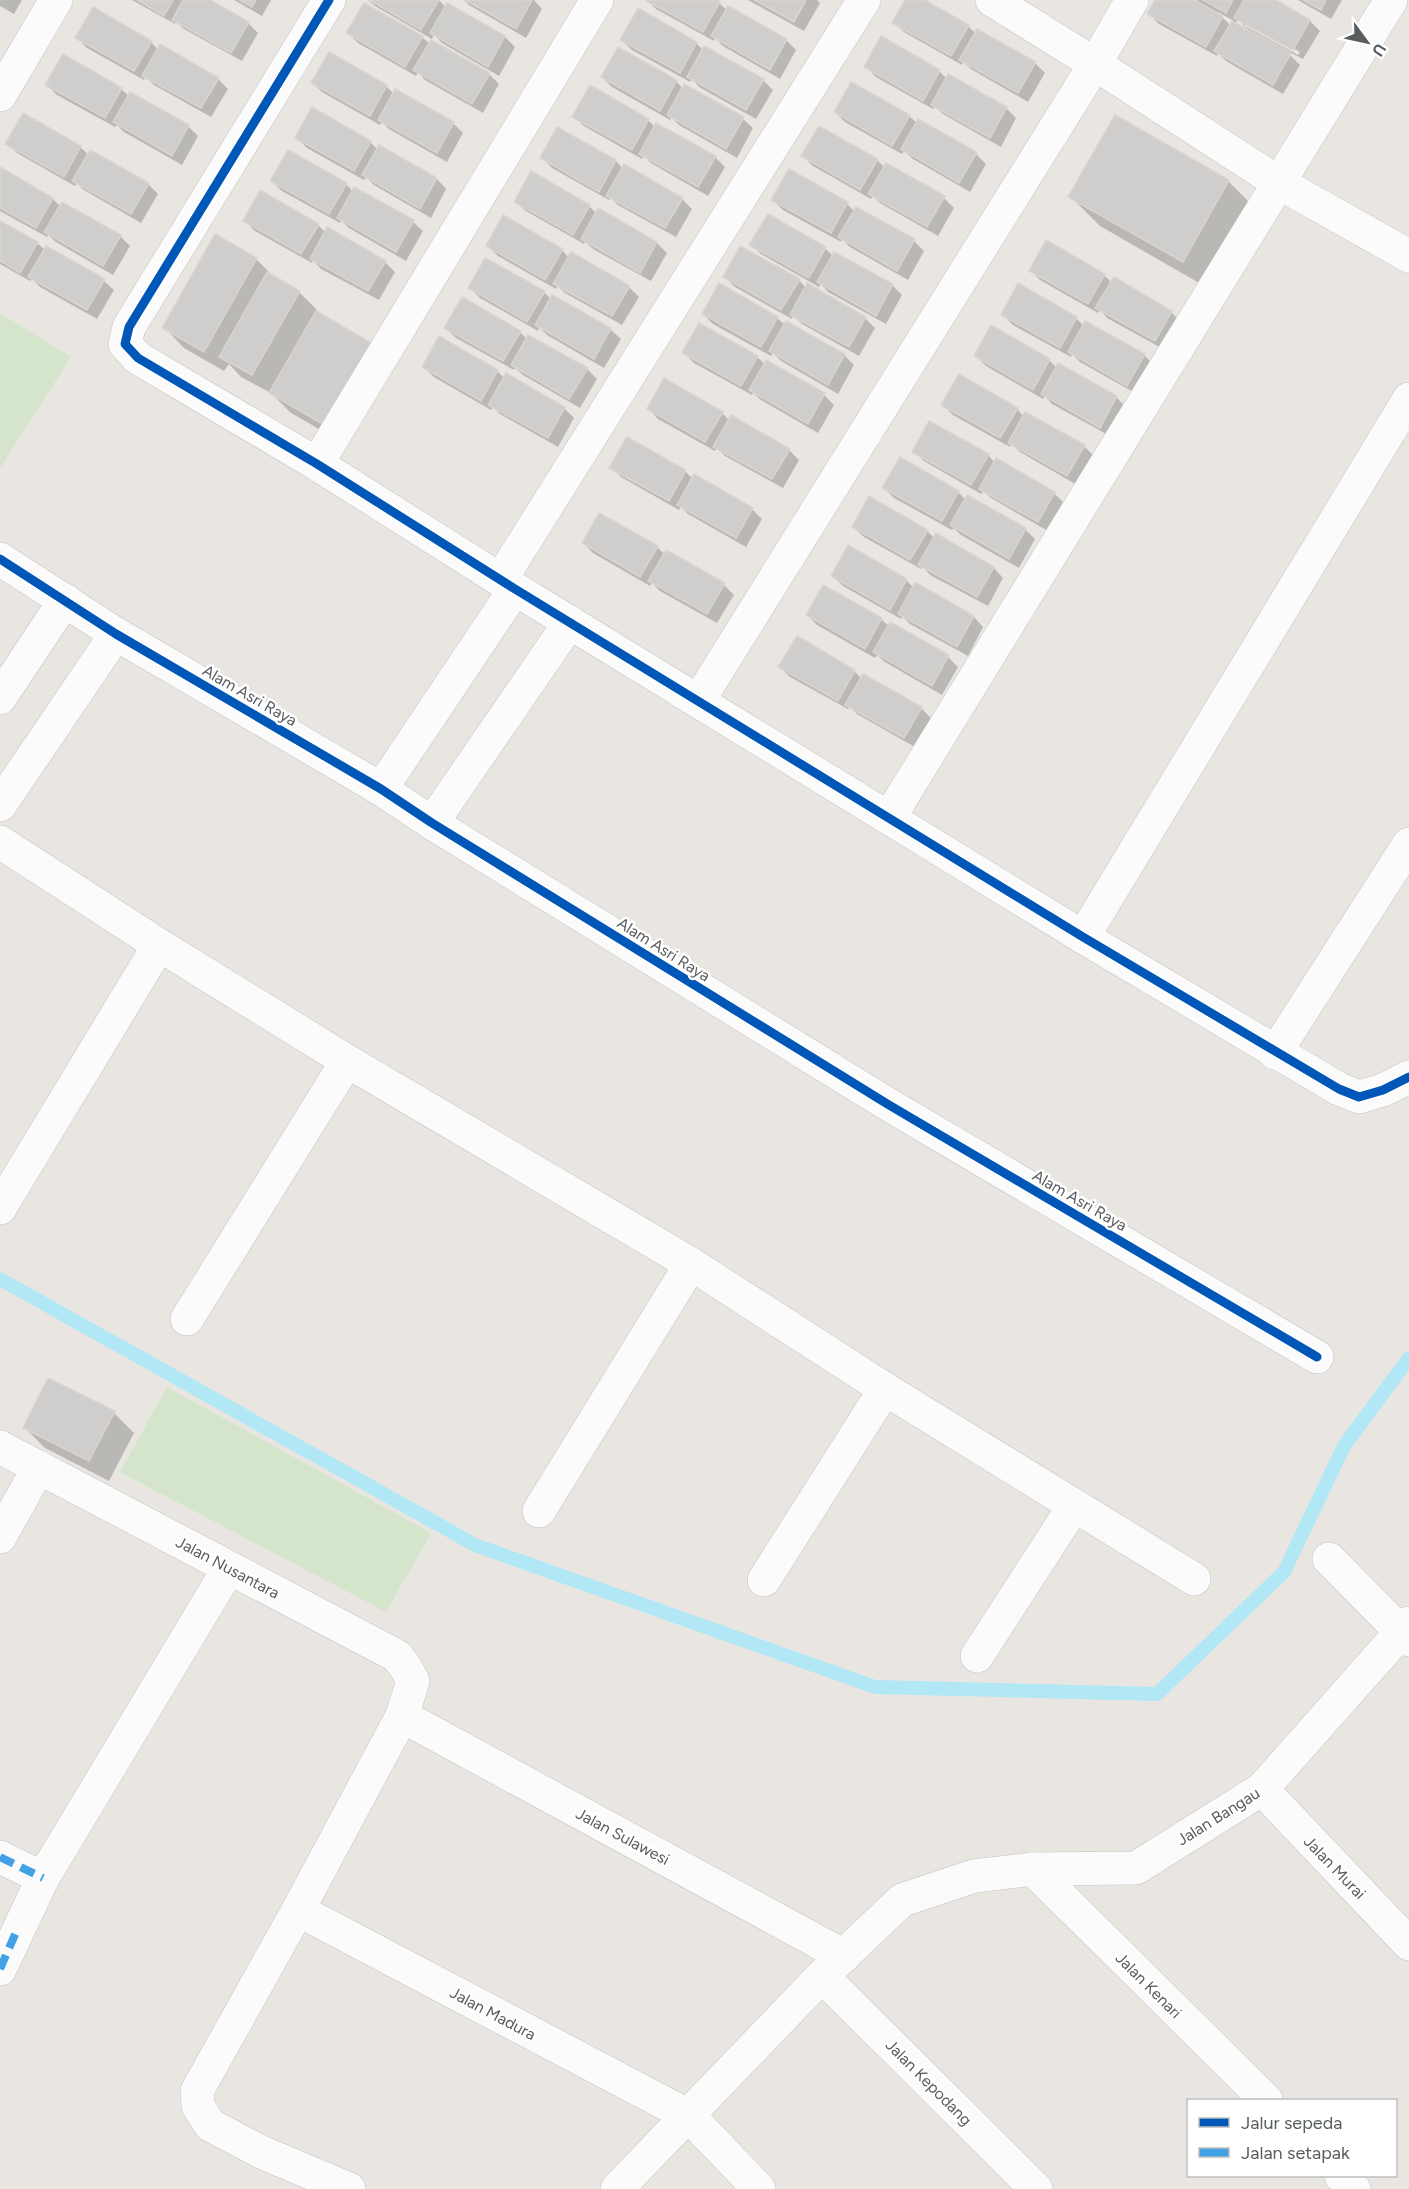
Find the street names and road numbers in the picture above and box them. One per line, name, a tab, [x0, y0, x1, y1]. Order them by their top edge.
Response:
street label: Alam Asri Raya	[199, 661, 300, 730]
street label: Alam Asri Raya	[614, 913, 714, 986]
street label: Alam Asri Raya	[1029, 1166, 1130, 1235]
street label: Jalan Nusantara	[173, 1532, 283, 1603]
street label: Jalan Bangau	[1173, 1783, 1263, 1849]
street label: Jalan Sulawesi	[573, 1804, 673, 1869]
street label: Jalan Murai	[1300, 1832, 1370, 1903]
street label: Jalan Kenari	[1112, 1948, 1186, 2022]
street label: Jalan Madura	[447, 1983, 539, 2044]
street label: Jalan Kepodang	[882, 2035, 976, 2129]

